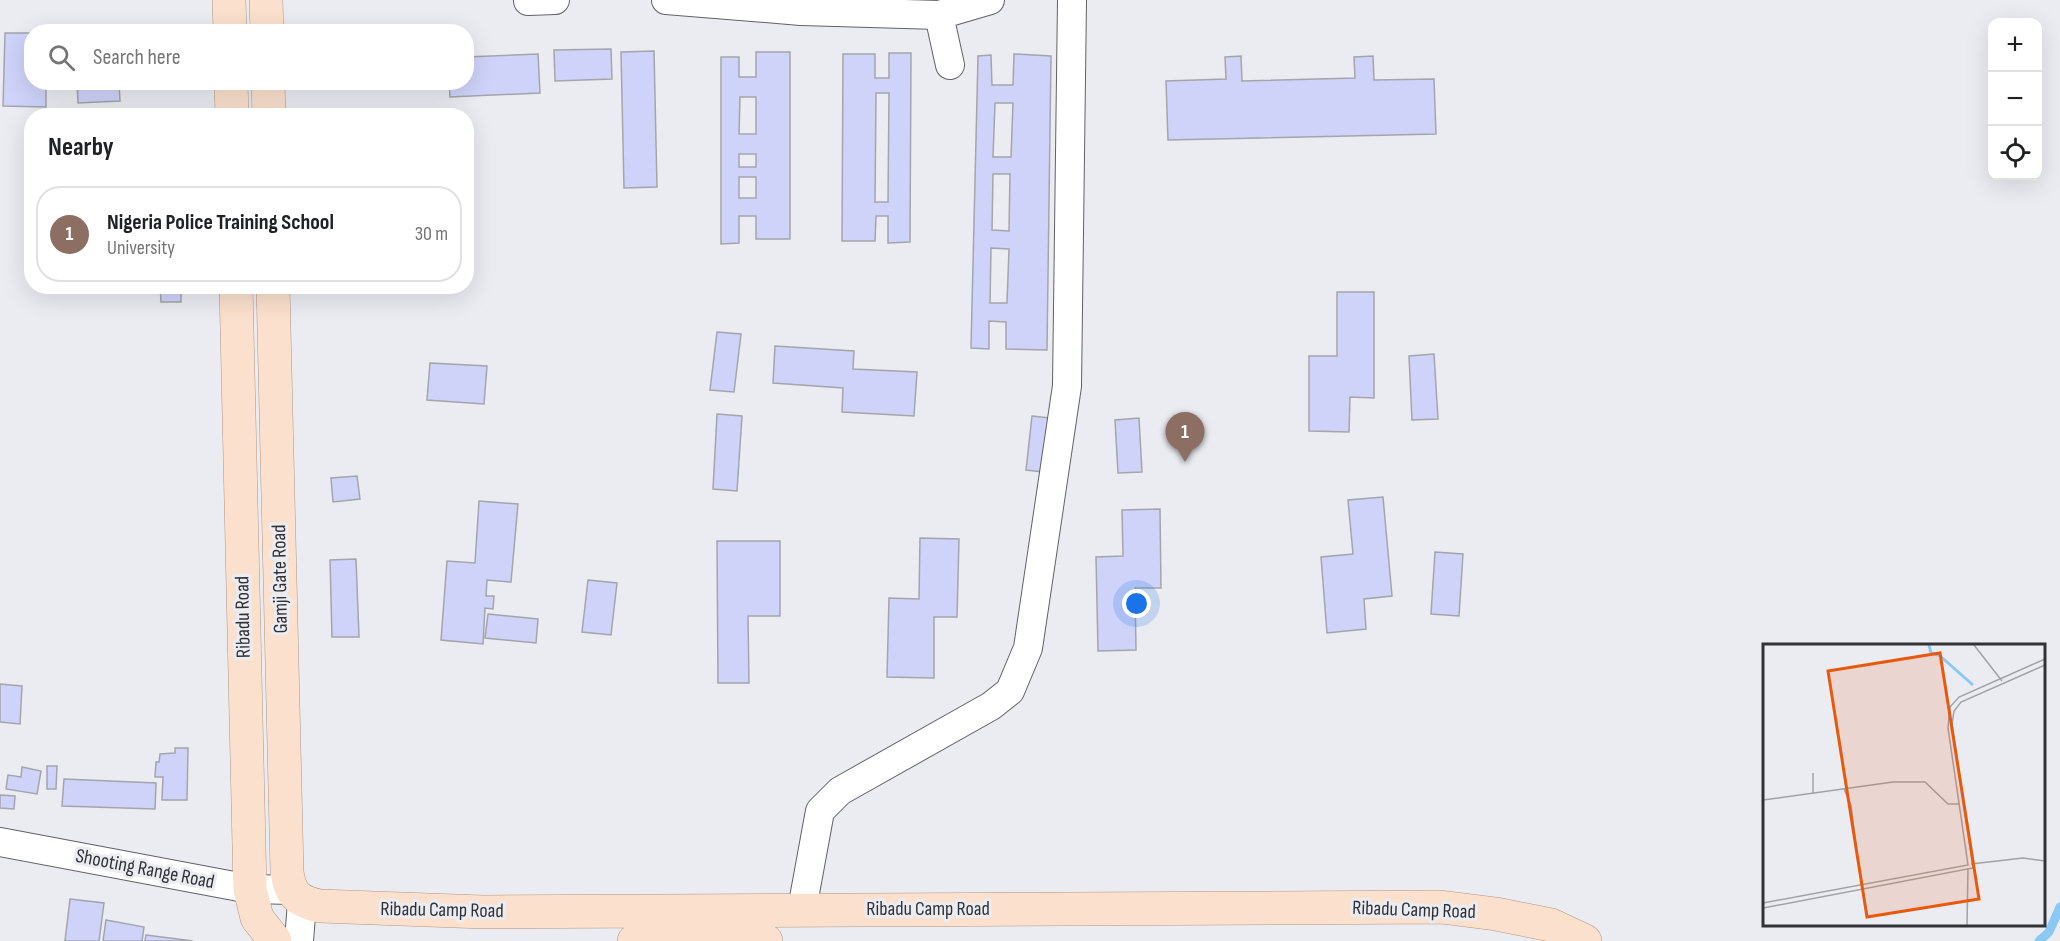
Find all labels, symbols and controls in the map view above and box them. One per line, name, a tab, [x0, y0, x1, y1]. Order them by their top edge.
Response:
map controls	[1988, 18, 2042, 180]
button: +	[1988, 18, 2042, 72]
search box	[24, 24, 474, 90]
icon: search	[45, 41, 78, 74]
text: Search here	[93, 44, 180, 71]
button: −	[1988, 72, 2042, 126]
button: locate	[1988, 126, 2042, 180]
text: Nearby	[48, 132, 114, 163]
text: Nigeria Police Training School	[107, 209, 334, 236]
text: 1	[66, 222, 73, 246]
text: 30 m	[415, 222, 448, 246]
text: University	[107, 236, 175, 260]
pin: 1	[1166, 412, 1204, 462]
street label: Gamji Gate Road	[267, 524, 293, 634]
street label: Ribadu Road	[230, 576, 256, 658]
your location	[1122, 589, 1151, 618]
inset map	[1763, 644, 2045, 926]
street label: Shooting Range Road	[74, 844, 216, 894]
street label: Ribadu Camp Road	[1352, 896, 1476, 924]
street label: Ribadu Camp Road	[380, 897, 504, 923]
street label: Ribadu Camp Road	[866, 897, 990, 921]

